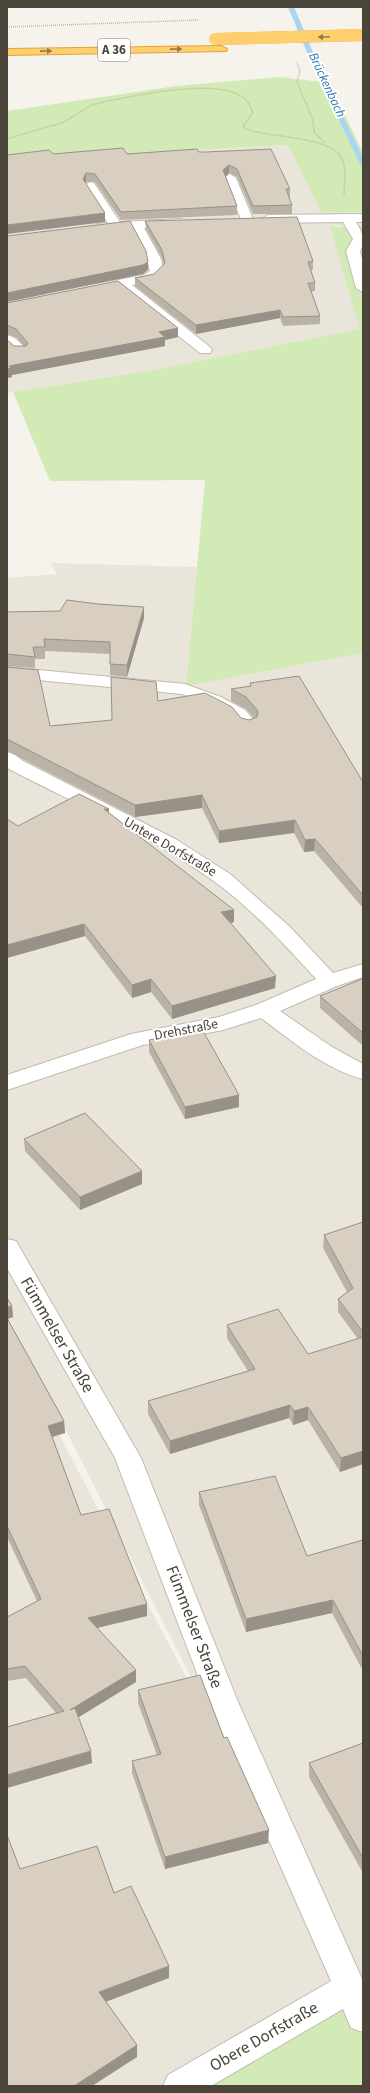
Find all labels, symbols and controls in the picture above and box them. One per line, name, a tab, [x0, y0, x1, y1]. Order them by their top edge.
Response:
one-way arrow	[318, 33, 330, 40]
road number: A 36	[98, 39, 130, 61]
one-way arrow	[170, 46, 182, 53]
one-way arrow	[40, 48, 53, 54]
water label: Brückenbach	[304, 50, 350, 121]
street label: Untere Dorfstraße	[120, 812, 220, 882]
street label: Drehstraße	[152, 1014, 220, 1046]
street label: Fümmelser Straße	[14, 1273, 100, 1397]
street label: Fümmelser Straße	[160, 1562, 228, 1692]
street label: Obere Dorfstraße	[205, 1996, 323, 2078]

